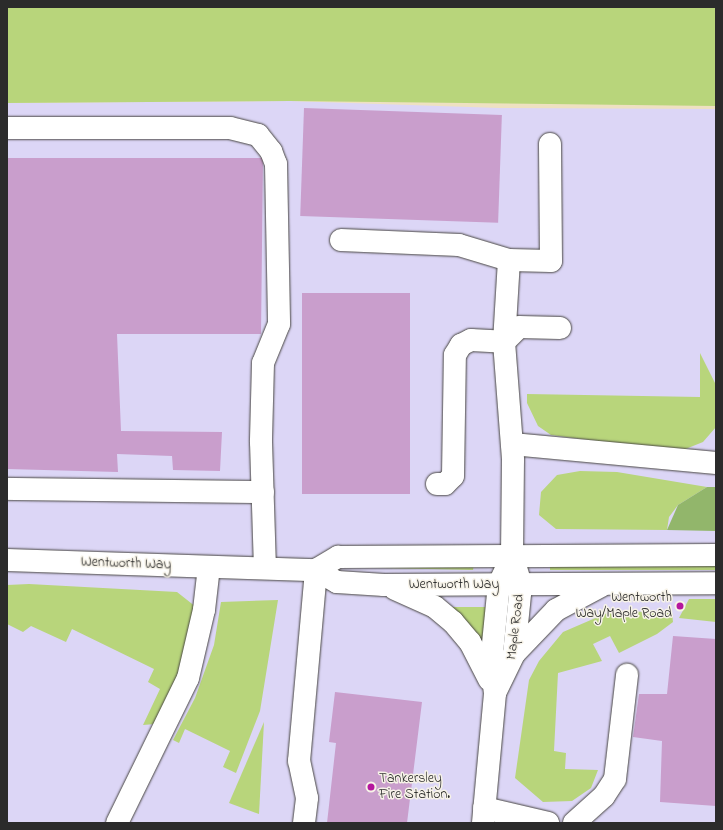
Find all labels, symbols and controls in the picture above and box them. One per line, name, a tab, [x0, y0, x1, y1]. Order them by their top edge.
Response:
street label: Wentworth Way	[81, 554, 171, 574]
street label: Wentworth Way	[409, 577, 499, 593]
place label: Wentworth Way/Maple Road	[576, 590, 672, 622]
street label: Maple Road	[504, 593, 528, 661]
marker: Wentworth Way/Maple Road	[675, 601, 685, 611]
place label: Tankersley Fire Station.	[379, 771, 450, 804]
marker: Tankersley Fire Station.	[366, 782, 376, 792]

